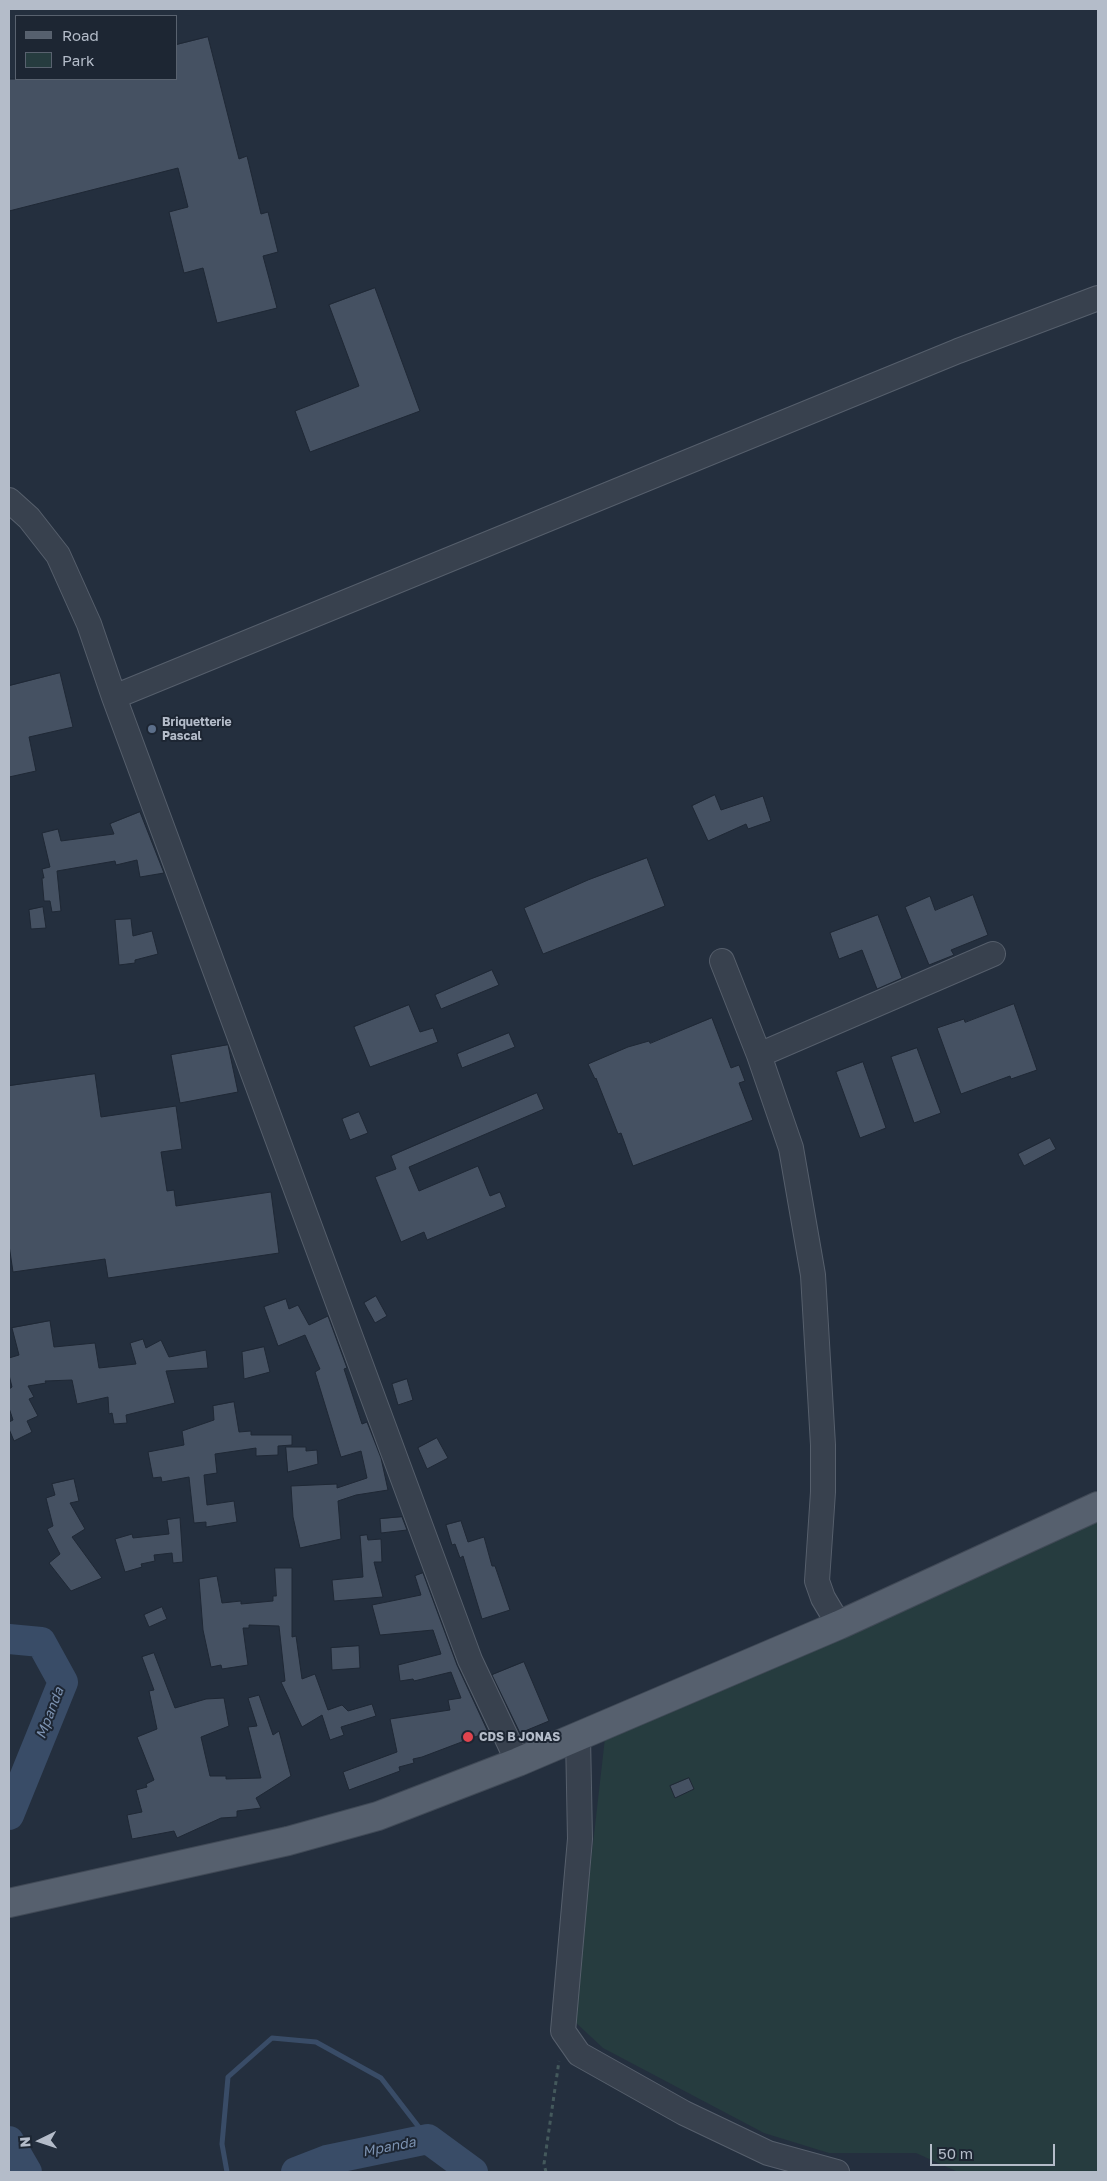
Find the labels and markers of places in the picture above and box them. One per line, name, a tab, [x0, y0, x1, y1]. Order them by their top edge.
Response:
place label: Briquetterie Pascal	[162, 715, 232, 743]
marker: Briquetterie Pascal	[146, 723, 158, 735]
marker: CDS B JONAS	[461, 1730, 475, 1744]
place label: CDS B JONAS	[479, 1730, 560, 1744]

